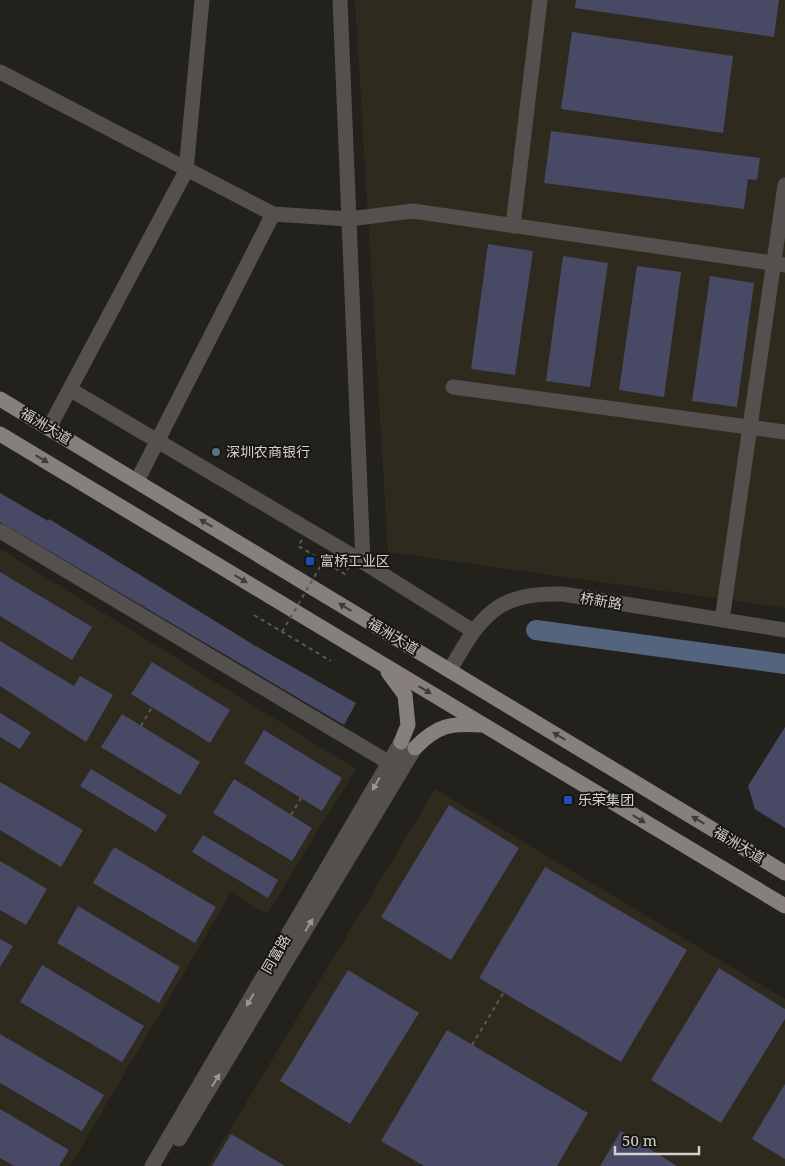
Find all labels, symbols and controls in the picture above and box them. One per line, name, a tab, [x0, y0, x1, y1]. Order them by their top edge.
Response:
street label: 福洲大道	[17, 403, 75, 448]
place label: 深圳农商银行	[226, 442, 310, 461]
marker: 深圳农商银行	[210, 446, 222, 458]
one-way arrow	[35, 455, 48, 464]
one-way arrow	[200, 519, 213, 528]
place label: 富桥工业区	[320, 551, 390, 570]
marker: 富桥工业区	[304, 555, 316, 567]
one-way arrow	[234, 575, 247, 584]
street label: 桥新路	[579, 588, 623, 613]
one-way arrow	[339, 602, 352, 612]
street label: 福洲大道	[364, 613, 422, 658]
one-way arrow	[418, 686, 431, 695]
one-way arrow	[553, 732, 566, 741]
one-way arrow	[371, 777, 380, 790]
place label: 乐荣集团	[578, 790, 634, 809]
marker: 乐荣集团	[562, 794, 574, 806]
one-way arrow	[633, 814, 646, 823]
one-way arrow	[692, 816, 705, 825]
street label: 福洲大道	[710, 822, 768, 867]
one-way arrow	[304, 919, 313, 932]
street label: 同富路	[257, 931, 294, 977]
one-way arrow	[245, 993, 254, 1006]
one-way arrow	[212, 1073, 221, 1086]
scale bar	[615, 1124, 699, 1156]
text: 50 m	[622, 1130, 657, 1150]

